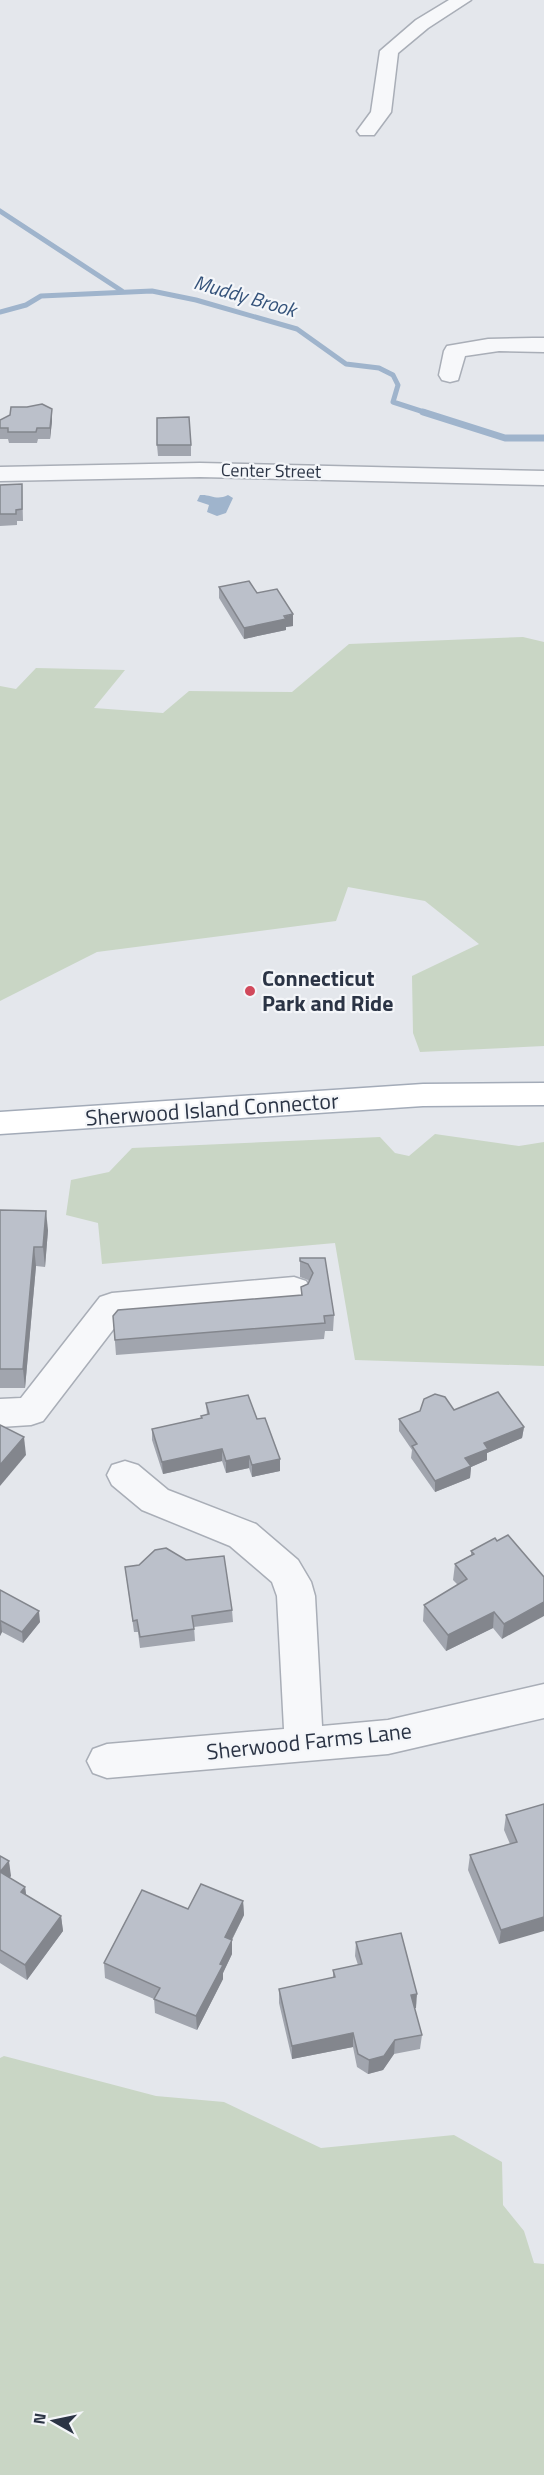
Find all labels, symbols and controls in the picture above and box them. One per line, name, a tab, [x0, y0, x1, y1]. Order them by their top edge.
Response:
water label: Muddy Brook	[190, 266, 302, 326]
street label: Center Street	[221, 456, 322, 485]
place label: Connecticut Park and Ride	[262, 961, 393, 1020]
marker: Connecticut Park and Ride	[243, 984, 257, 998]
street label: Sherwood Island Connector	[84, 1083, 340, 1135]
street label: Sherwood Farms Lane	[205, 1713, 413, 1769]
north arrow	[24, 2391, 84, 2451]
text: N	[26, 2411, 52, 2426]

